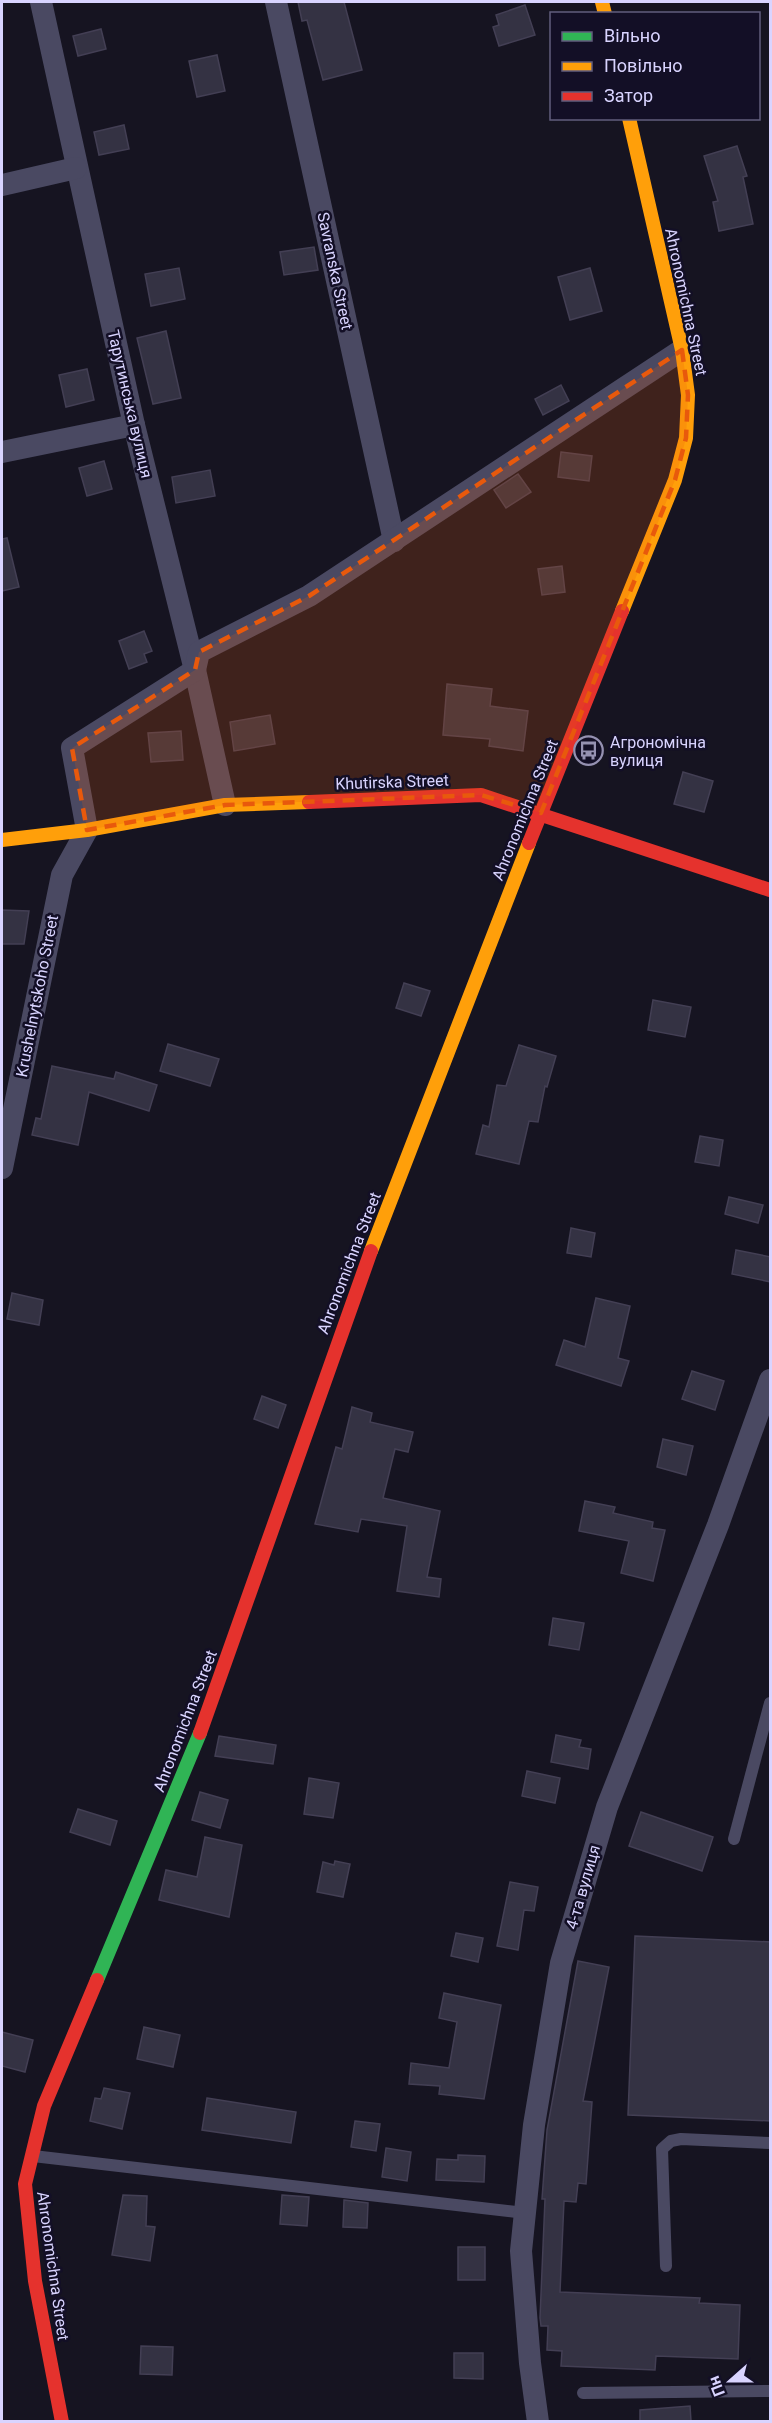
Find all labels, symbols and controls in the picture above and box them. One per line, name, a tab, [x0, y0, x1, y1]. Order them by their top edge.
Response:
legend	[550, 12, 760, 120]
text: Вільно	[604, 25, 660, 46]
text: Повільно	[604, 55, 683, 76]
text: Затор	[604, 85, 653, 106]
street label: Savranska Street	[313, 210, 357, 332]
street label: Ahronomichna Street	[661, 226, 711, 378]
street label: Тарутинська вулиця	[104, 328, 156, 480]
place label: Агрономічна вулиця	[610, 733, 706, 770]
bus stop icon: Агрономічна вулиця	[573, 735, 605, 767]
street label: Ahronomichna Street	[488, 737, 562, 883]
street label: Khutirska Street	[335, 771, 449, 793]
street label: Krushelnytskoho Street	[12, 913, 62, 1079]
street label: Ahronomichna Street	[313, 1189, 385, 1337]
street label: Ahronomichna Street	[149, 1647, 221, 1795]
street label: 4-та вулиця	[562, 1843, 604, 1931]
street label: Ahronomichna Street	[33, 2190, 73, 2342]
north arrow	[700, 2351, 760, 2411]
text: Пн	[704, 2373, 729, 2399]

